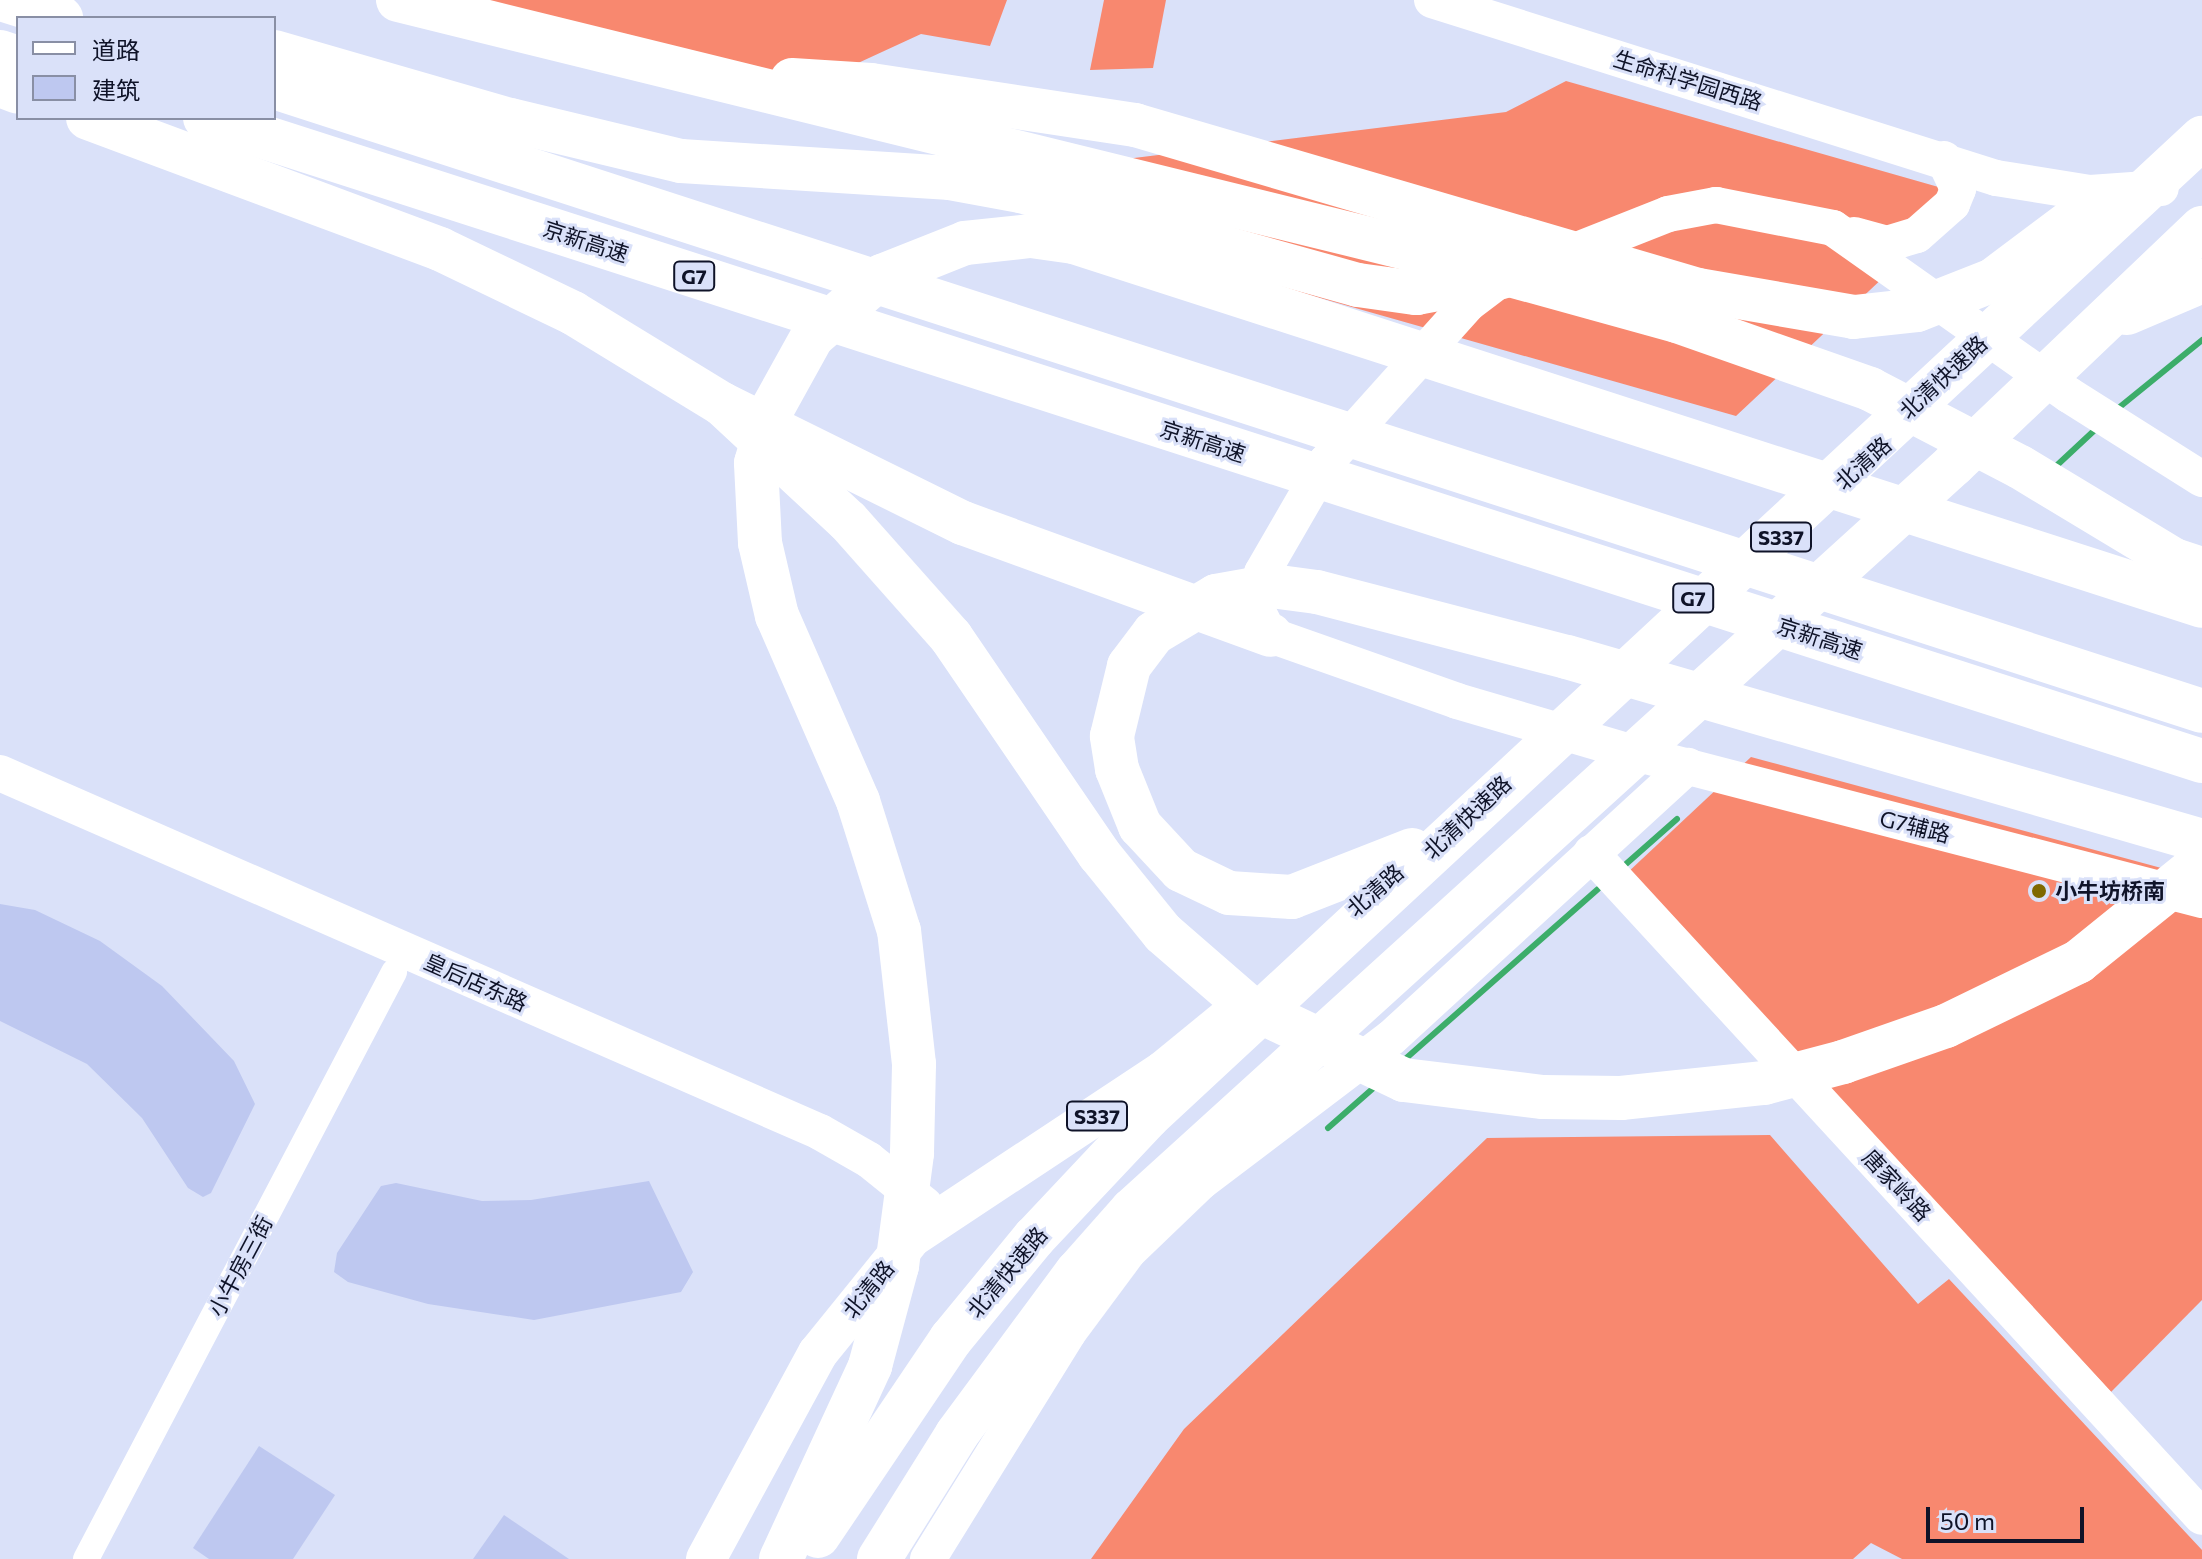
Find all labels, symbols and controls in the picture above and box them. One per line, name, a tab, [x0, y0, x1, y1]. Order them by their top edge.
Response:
legend	[16, 16, 276, 120]
text: 道路	[92, 35, 140, 64]
street label: 生命科学园西路	[1611, 45, 1765, 115]
text: 建筑	[92, 75, 140, 104]
street label: 京新高速	[540, 215, 632, 267]
road number: G7	[672, 260, 716, 292]
street label: 北清快速路	[1894, 330, 1992, 424]
street label: 京新高速	[1157, 415, 1249, 467]
street label: 北清路	[1830, 431, 1896, 495]
road number: S337	[1749, 521, 1813, 553]
road number: G7	[1671, 582, 1715, 614]
street label: 京新高速	[1774, 612, 1866, 664]
street label: 北清快速路	[1418, 770, 1516, 864]
street label: G7辅路	[1877, 805, 1953, 847]
street label: 北清路	[1341, 858, 1409, 922]
place label: 小牛坊桥南	[2055, 878, 2165, 904]
marker: 小牛坊桥南	[2030, 882, 2048, 900]
street label: 皇后店东路	[420, 948, 532, 1016]
road number: S337	[1065, 1100, 1129, 1132]
street label: 唐家岭路	[1857, 1144, 1937, 1226]
street label: 小牛房三街	[203, 1211, 277, 1321]
street label: 北清快速路	[962, 1221, 1052, 1323]
street label: 北清路	[837, 1255, 899, 1323]
scale bar	[1930, 1491, 2088, 1541]
text: 50 m	[1940, 1506, 1995, 1535]

